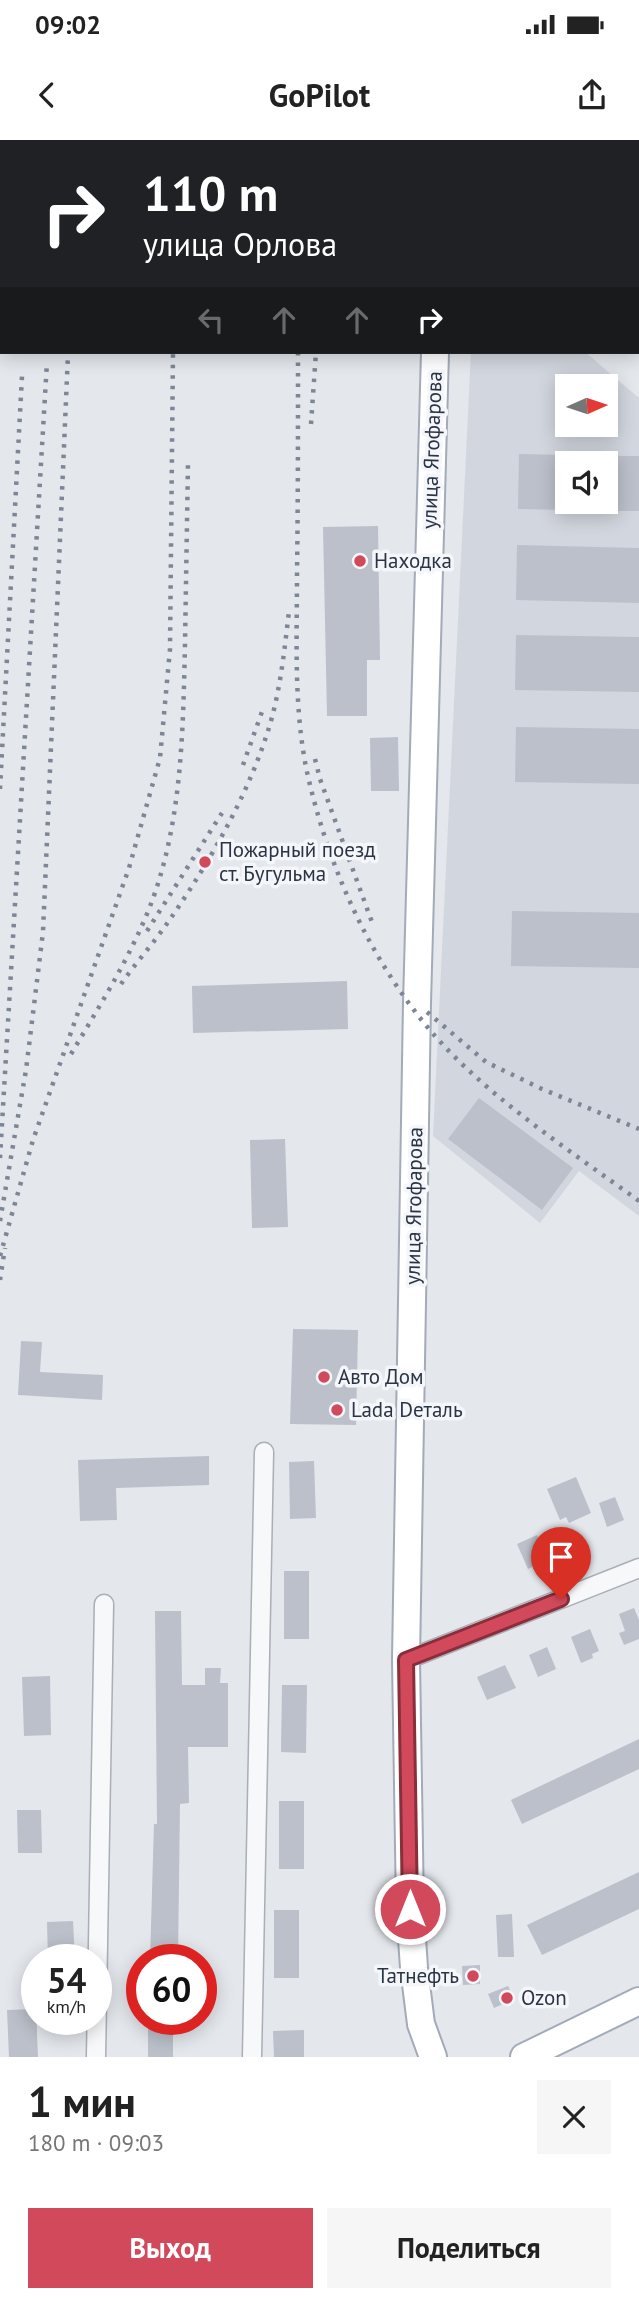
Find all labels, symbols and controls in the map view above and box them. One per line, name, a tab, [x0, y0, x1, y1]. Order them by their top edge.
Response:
text: 09:02	[35, 8, 101, 41]
text: GoPilot	[269, 74, 370, 116]
icon: back	[28, 76, 66, 114]
icon: share	[573, 76, 611, 114]
text: 110 m	[143, 161, 278, 225]
icon: right	[28, 168, 119, 259]
text: улица Орлова	[143, 223, 337, 265]
icon: left	[192, 301, 230, 339]
icon: ahead	[265, 301, 303, 339]
icon: ahead	[338, 301, 376, 339]
icon: right	[411, 301, 449, 339]
street label: улица Ягофарова	[415, 371, 448, 529]
north arrow	[555, 374, 618, 438]
map controls	[555, 374, 618, 514]
button: sound	[555, 451, 618, 514]
place label: Находка	[374, 547, 452, 574]
marker: Находка	[352, 553, 368, 569]
place label: Пожарный поезд ст. Бугульма	[219, 836, 376, 887]
marker: Пожарный поезд ст. Бугульма	[197, 854, 213, 870]
street label: улица Ягофарова	[399, 1127, 428, 1285]
place label: Авто Дом	[338, 1363, 423, 1390]
marker: Авто Дом	[316, 1369, 332, 1385]
place label: Lada Dеталь	[351, 1396, 463, 1423]
marker: Lada Dеталь	[329, 1402, 345, 1418]
pin	[531, 1527, 591, 1599]
icon: arrive	[542, 1538, 580, 1576]
position arrow	[373, 1872, 447, 1946]
speed limit sign: 60	[126, 1944, 217, 2035]
text: 54	[47, 1957, 86, 2003]
place label: Татнефть	[377, 1962, 459, 1989]
marker: Татнефть	[465, 1968, 481, 1984]
place label: Ozon	[521, 1984, 567, 2011]
marker: Ozon	[499, 1990, 515, 2006]
text: km/h	[47, 1995, 86, 2018]
text: 1 мин	[28, 2074, 136, 2129]
button: close	[537, 2080, 611, 2154]
text: 180 m · 09:03	[28, 2128, 164, 2157]
button: Выход	[28, 2208, 313, 2288]
button: Поделиться	[327, 2208, 611, 2288]

